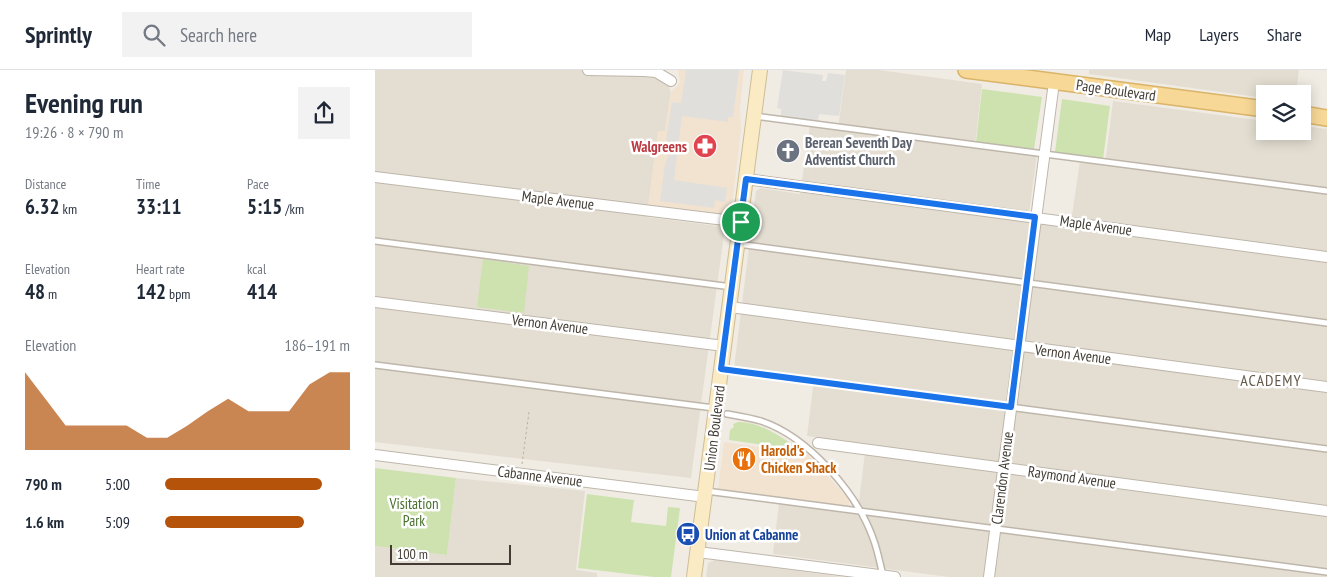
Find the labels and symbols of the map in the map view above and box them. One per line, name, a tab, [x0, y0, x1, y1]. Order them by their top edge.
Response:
street label: Page Boulevard	[1075, 75, 1157, 105]
pharmacy icon: Walgreens	[692, 133, 718, 159]
place label: Berean Seventh Day Adventist Church	[804, 133, 913, 169]
place label: Walgreens	[630, 137, 687, 156]
church icon: Berean Seventh Day Adventist Church	[775, 138, 801, 164]
street label: Maple Avenue	[521, 186, 595, 214]
pin	[720, 201, 762, 243]
street label: Maple Avenue	[1059, 211, 1133, 239]
street label: Vernon Avenue	[510, 310, 589, 338]
street label: Vernon Avenue	[1033, 340, 1112, 368]
district label: ACADEMY	[1240, 370, 1302, 390]
street label: Union Boulevard	[699, 384, 729, 472]
street label: Clarendon Avenue	[987, 430, 1017, 526]
place label: Harold's Chicken Shack	[761, 441, 837, 477]
restaurant icon: Harold's Chicken Shack	[731, 446, 757, 472]
street label: Cabanne Avenue	[497, 461, 583, 491]
street label: Raymond Avenue	[1027, 461, 1117, 493]
park label: Visitation Park	[388, 494, 439, 530]
bus stop icon: Union at Cabanne	[675, 521, 701, 547]
place label: Union at Cabanne	[705, 525, 798, 544]
scale bar	[390, 542, 511, 565]

